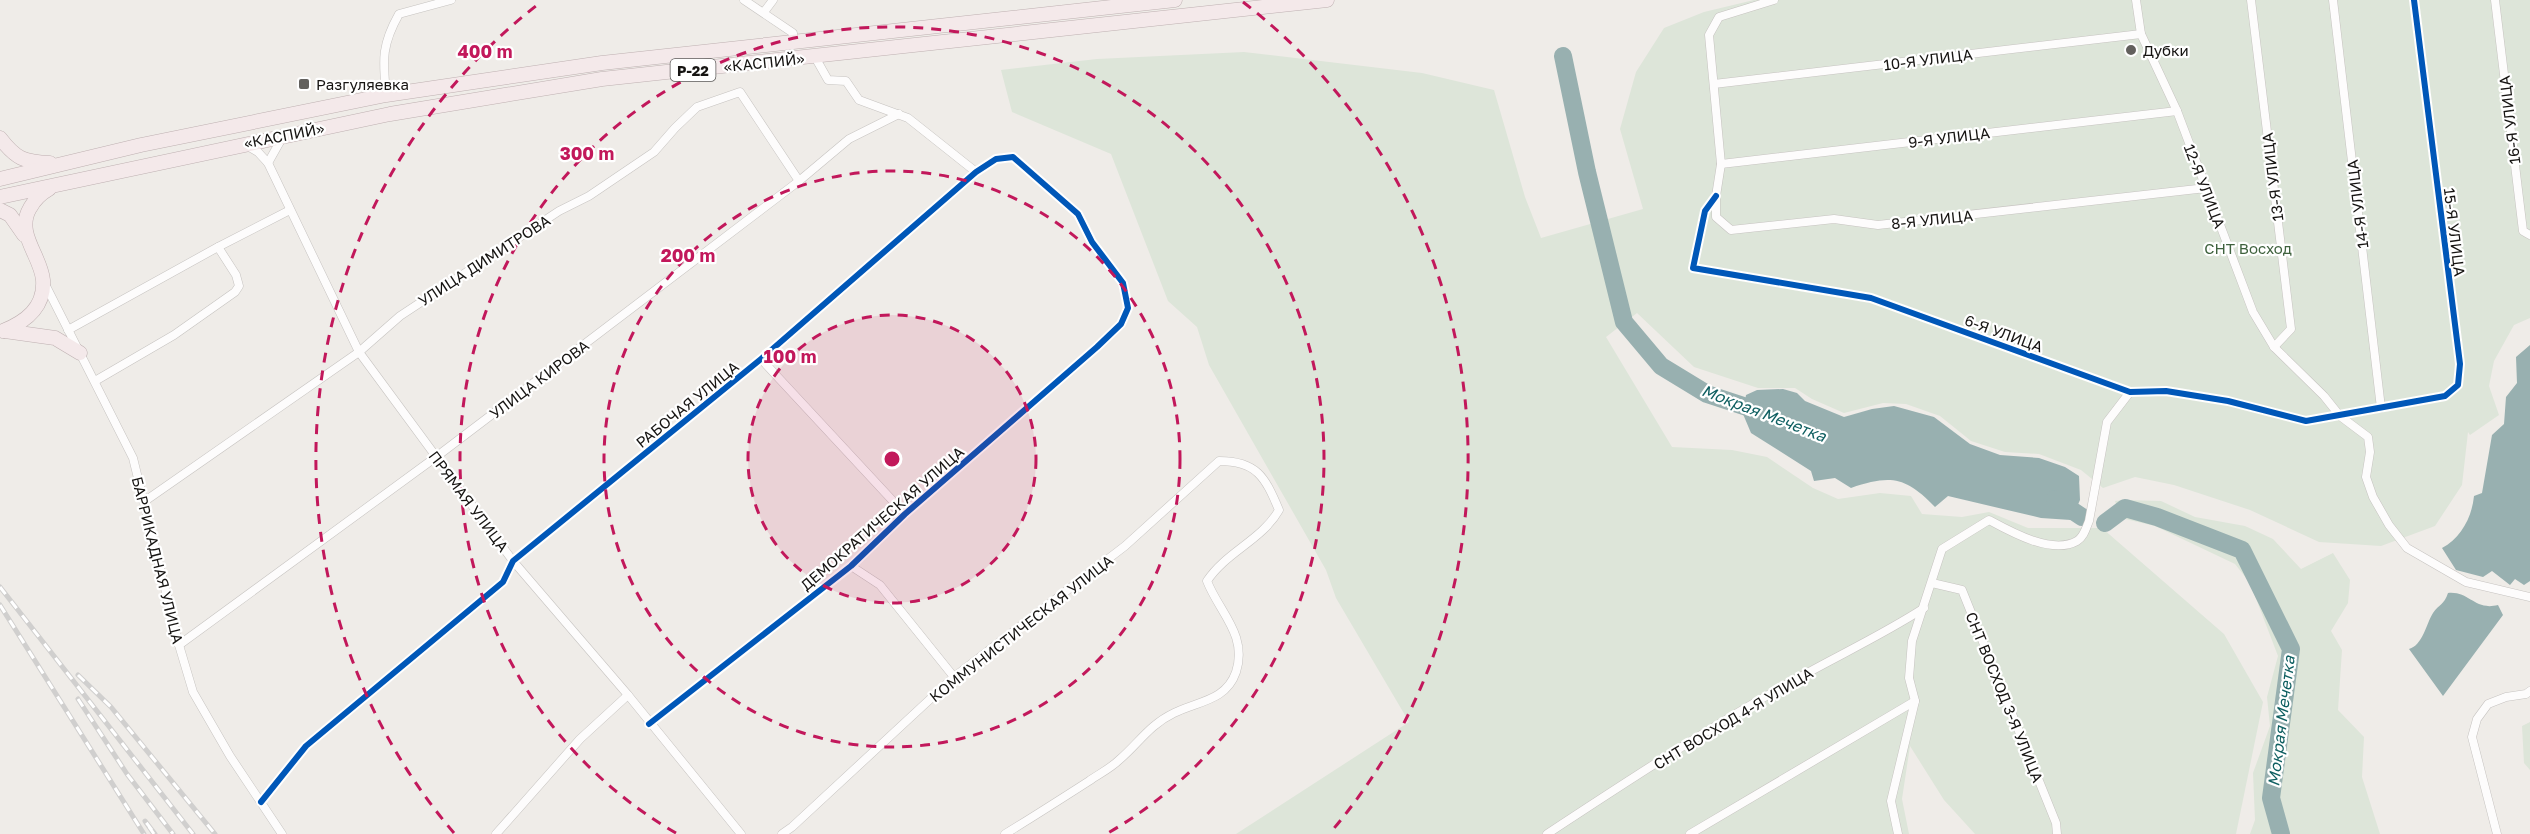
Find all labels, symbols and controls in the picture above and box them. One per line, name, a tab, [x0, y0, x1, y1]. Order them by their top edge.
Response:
text: 400 m	[458, 40, 512, 62]
place label: Дубки	[2143, 41, 2189, 59]
marker: Дубки	[2124, 43, 2138, 57]
street label: 10-Я УЛИЦА	[1882, 45, 1974, 73]
street label: «КАСПИЙ»	[723, 49, 805, 75]
road number: Р-22	[670, 59, 716, 81]
place label: Разгуляевка	[316, 75, 409, 93]
street label: 16-Я УЛИЦА	[2495, 75, 2523, 165]
marker: Разгуляевка	[297, 77, 311, 91]
street label: «КАСПИЙ»	[242, 118, 326, 152]
street label: 9-Я УЛИЦА	[1907, 123, 1991, 151]
street label: 13-Я УЛИЦА	[2258, 132, 2286, 222]
street label: 12-Я УЛИЦА	[2181, 141, 2229, 231]
text: 300 m	[560, 142, 614, 164]
street label: 14-Я УЛИЦА	[2343, 159, 2371, 249]
street label: 15-Я УЛИЦА	[2441, 187, 2469, 277]
street label: 8-Я УЛИЦА	[1890, 206, 1974, 232]
street label: УЛИЦА ДИМИТРОВА	[415, 211, 553, 309]
park label: СНТ Восход	[2204, 239, 2292, 257]
text: 200 m	[661, 244, 715, 266]
street label: 6-Я УЛИЦА	[1962, 311, 2046, 355]
street label: УЛИЦА КИРОВА	[486, 336, 592, 422]
text: 100 m	[764, 345, 816, 367]
street label: РАБОЧАЯ УЛИЦА	[632, 357, 742, 451]
water label: Мокрая Мечетка	[1699, 380, 1830, 446]
street label: ДЕМОКРАТИЧЕСКАЯ УЛИЦА	[797, 442, 967, 594]
street label: ПРЯМАЯ УЛИЦА	[425, 447, 513, 555]
centre of rings	[882, 449, 902, 469]
street label: БАРРИКАДНАЯ УЛИЦА	[128, 474, 188, 646]
street label: КОММУНИСТИЧЕСКАЯ УЛИЦА	[926, 551, 1116, 705]
street label: СНТ ВОСХОД 3-Я УЛИЦА	[1963, 609, 2047, 785]
water label: Мокрая Мечетка	[2263, 654, 2299, 787]
street label: СНТ ВОСХОД 4-Я УЛИЦА	[1650, 663, 1816, 773]

